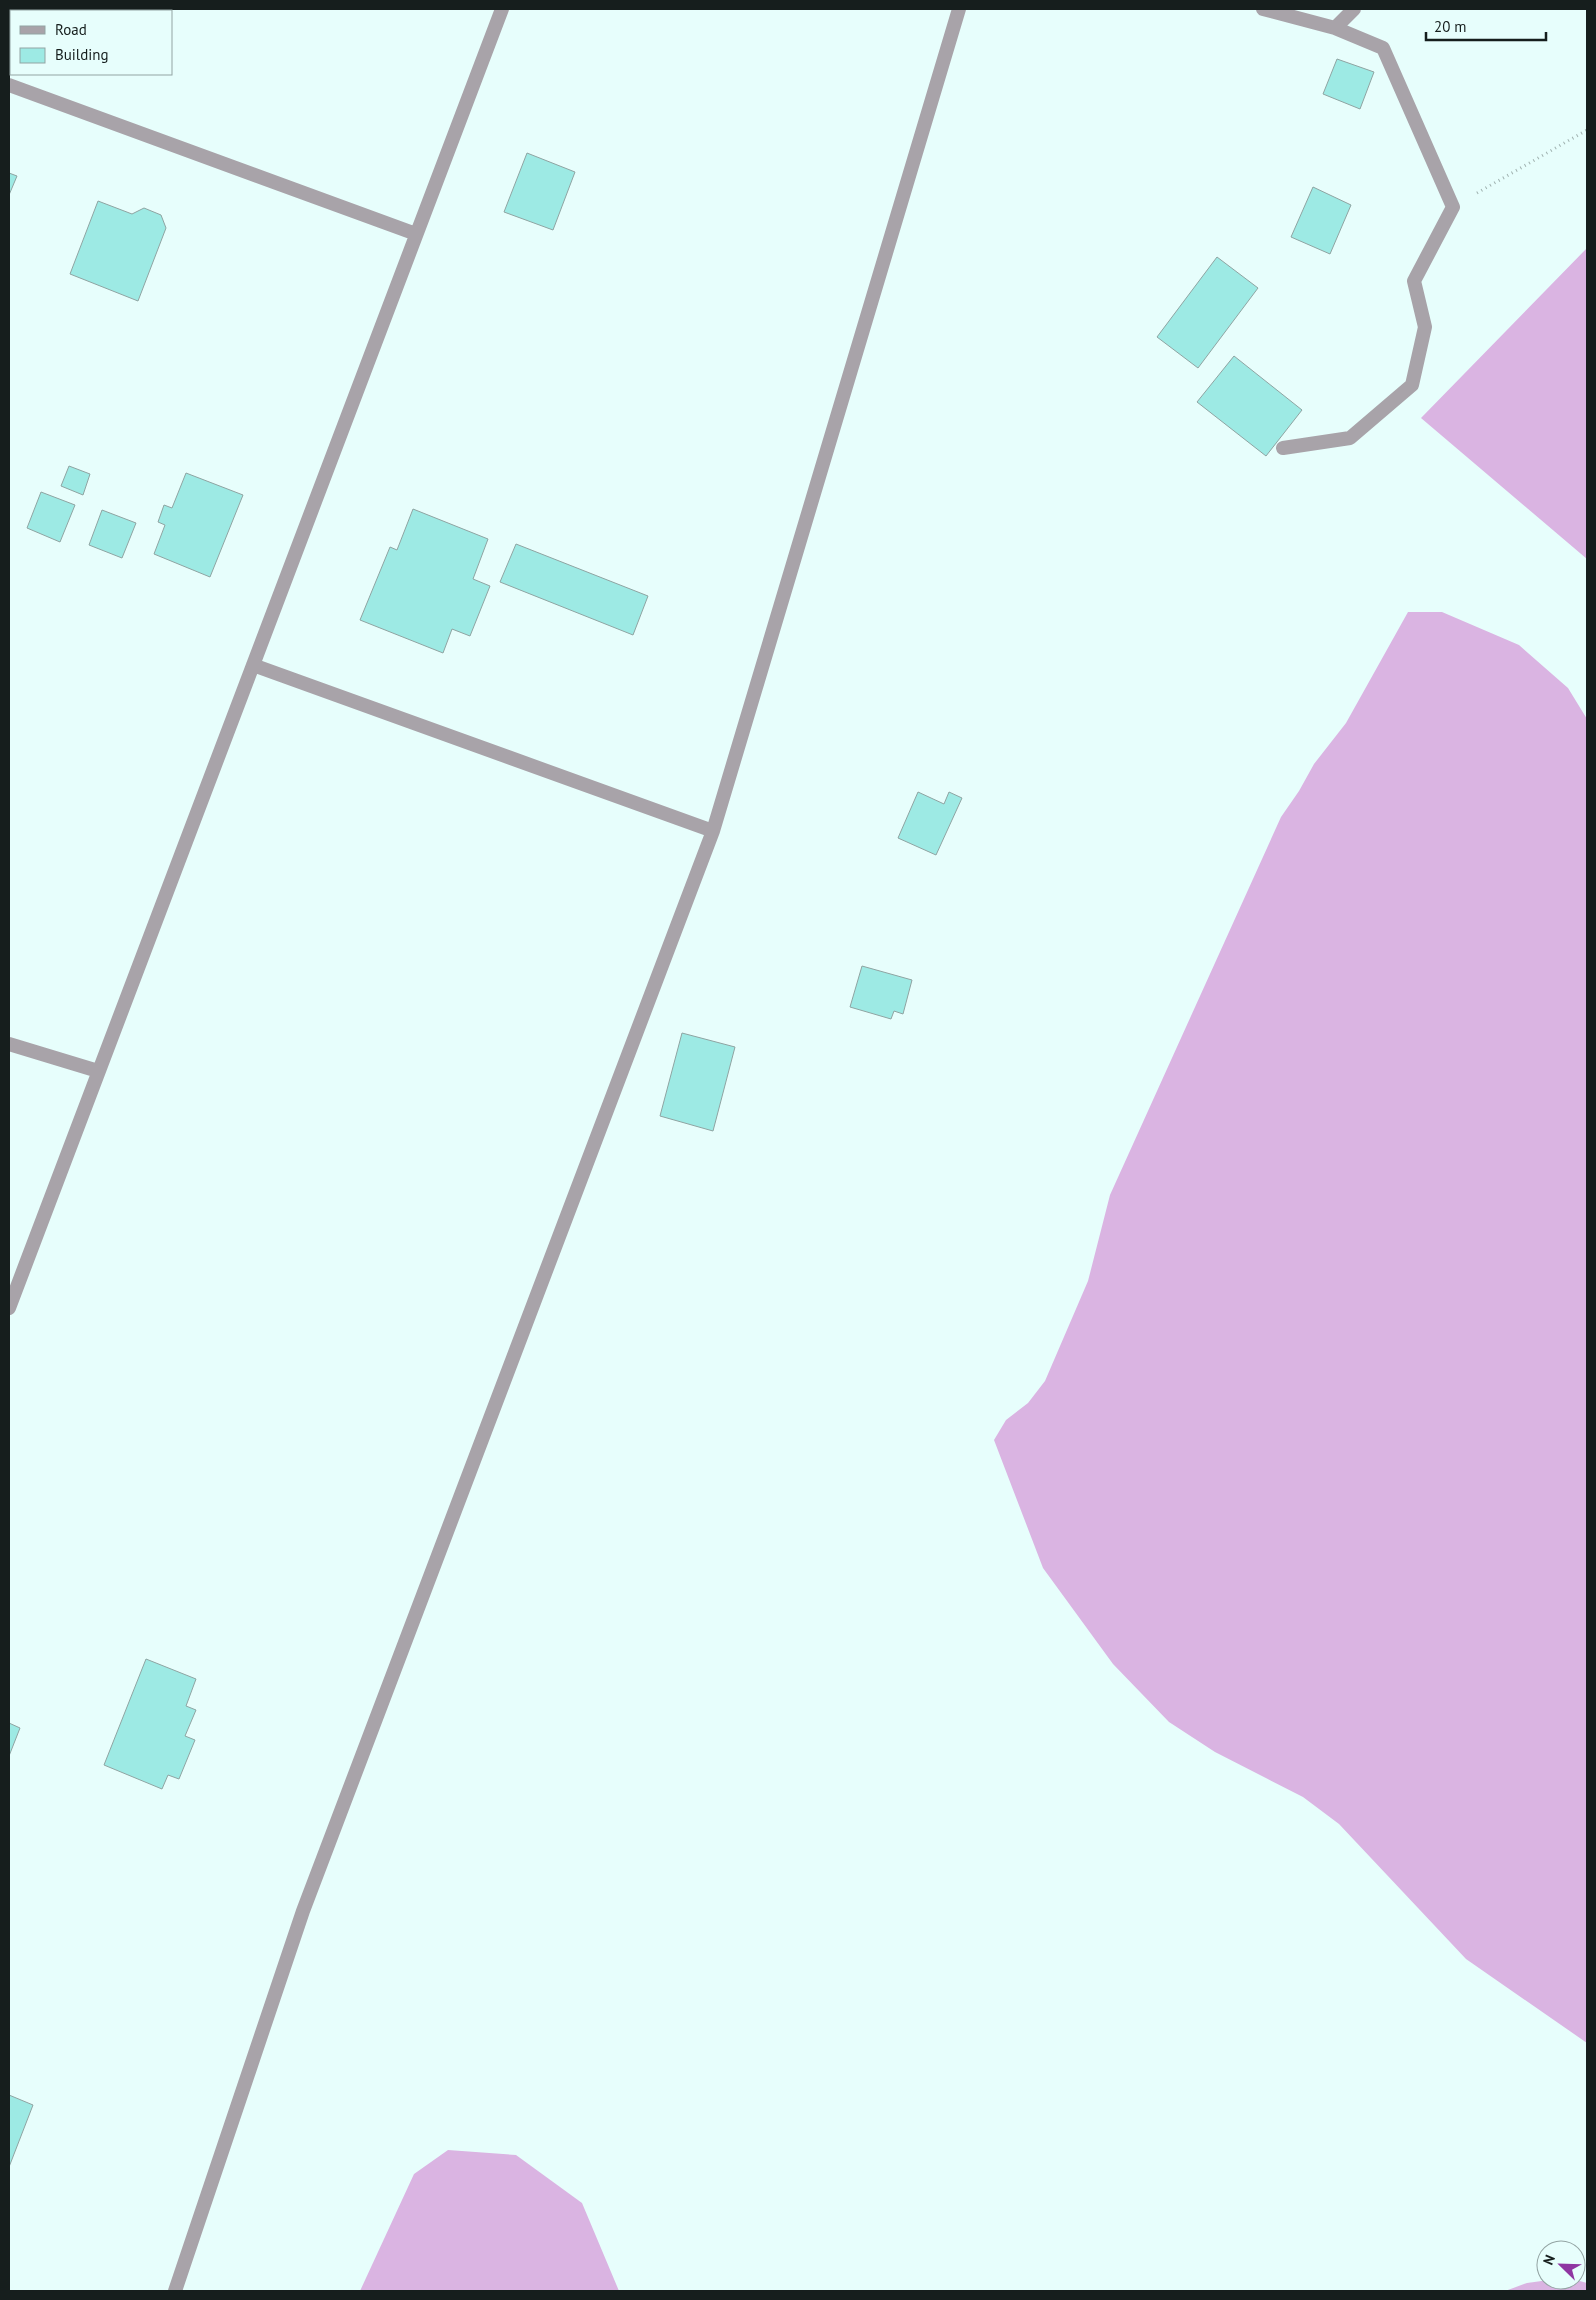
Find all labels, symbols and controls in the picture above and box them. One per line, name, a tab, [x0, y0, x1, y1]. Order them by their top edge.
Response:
legend	[10, 10, 172, 75]
scale bar	[1426, 10, 1546, 42]
text: 20 m	[1434, 17, 1467, 36]
text: Road	[55, 20, 87, 39]
text: Building	[55, 45, 109, 64]
north arrow	[1536, 2240, 1586, 2290]
text: N	[1539, 2252, 1559, 2268]

